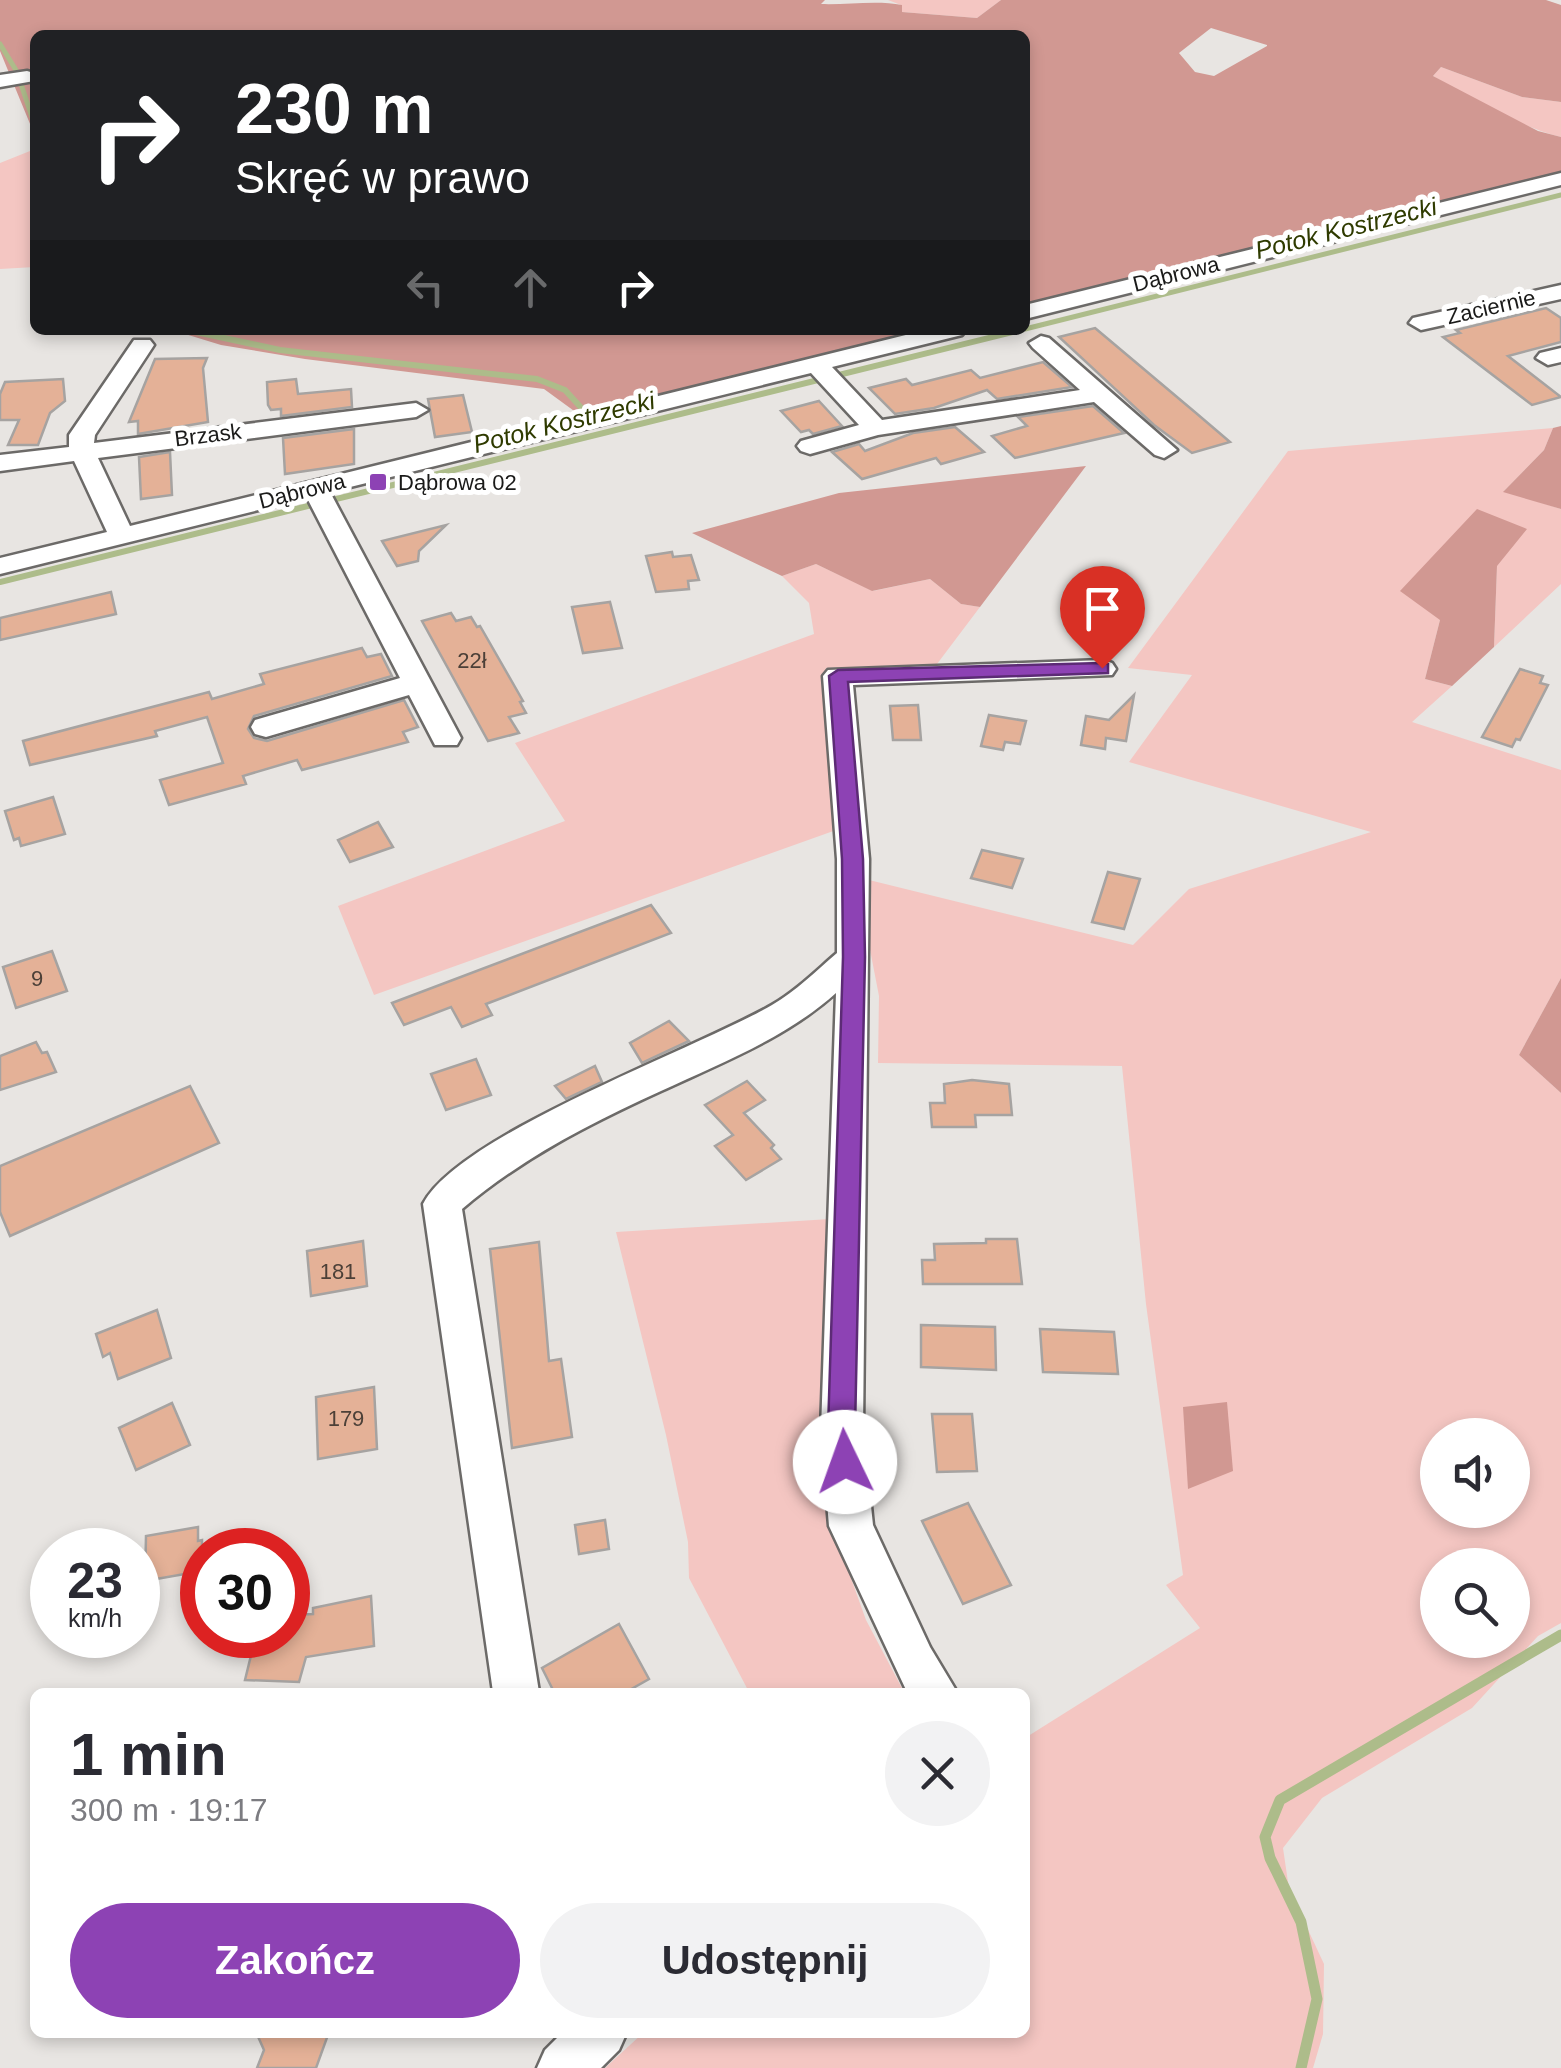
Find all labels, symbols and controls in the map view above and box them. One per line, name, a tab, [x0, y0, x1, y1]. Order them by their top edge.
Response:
icon: right	[70, 70, 200, 200]
text: 230 m	[235, 70, 433, 148]
text: Skręć w prawo	[235, 152, 530, 203]
water label: Potok Kostrzecki	[1252, 192, 1441, 264]
street label: Dąbrowa	[1130, 251, 1222, 297]
icon: left	[398, 260, 453, 315]
icon: ahead	[503, 260, 558, 315]
icon: right	[608, 260, 663, 315]
street label: Zaciernie	[1444, 285, 1538, 329]
water label: Potok Kostrzecki	[470, 386, 659, 458]
street label: Brzask	[173, 418, 244, 452]
street label: Dąbrowa	[256, 468, 348, 514]
place label: Dąbrowa 02	[398, 470, 517, 495]
marker: Dąbrowa 02	[367, 471, 389, 493]
pin	[1060, 566, 1145, 669]
icon: arrive	[1075, 581, 1130, 636]
house number: 22ł	[457, 648, 487, 673]
house number: 9	[31, 966, 43, 991]
house number: 181	[320, 1259, 356, 1284]
house number: 179	[328, 1406, 364, 1431]
position arrow	[793, 1410, 897, 1514]
map controls	[1420, 1418, 1530, 1658]
button: sound	[1420, 1418, 1530, 1528]
speed limit sign: 30	[180, 1528, 310, 1658]
button: search	[1420, 1548, 1530, 1658]
text: 23	[67, 1553, 123, 1609]
text: km/h	[68, 1604, 122, 1632]
text: 1 min	[70, 1721, 227, 1788]
button: close	[885, 1721, 990, 1826]
text: 300 m · 19:17	[70, 1792, 267, 1828]
button: Zakończ	[70, 1903, 520, 2018]
button: Udostępnij	[540, 1903, 990, 2018]

